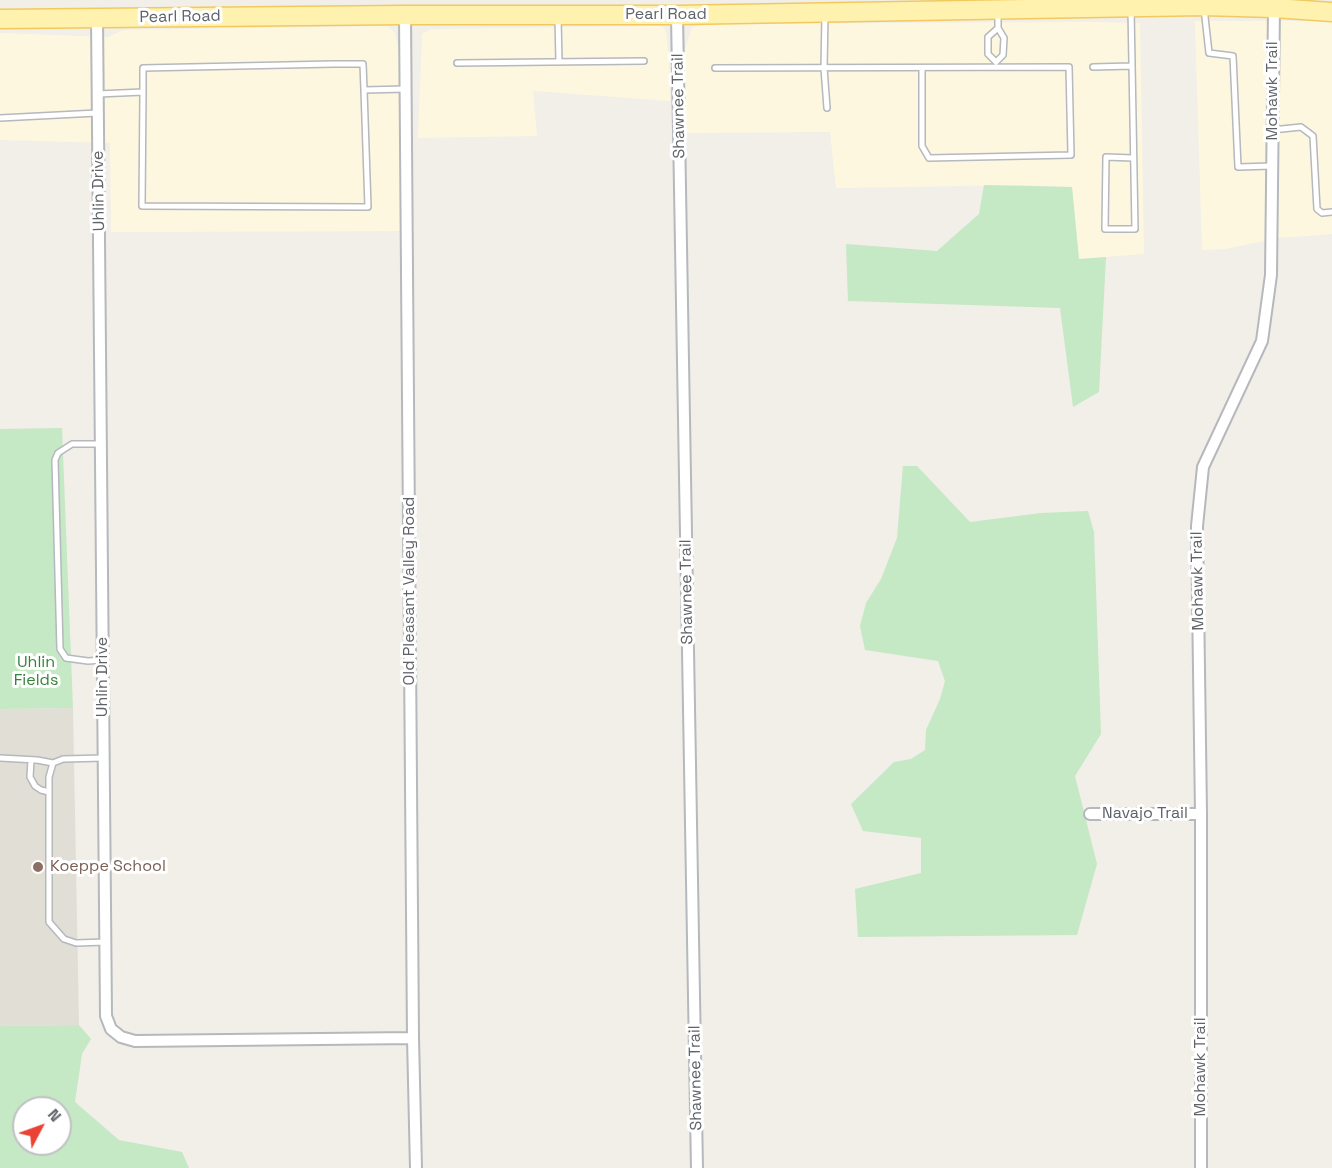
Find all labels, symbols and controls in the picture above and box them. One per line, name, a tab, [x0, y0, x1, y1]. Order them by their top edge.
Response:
street label: Pearl Road	[625, 5, 707, 25]
street label: Pearl Road	[139, 7, 221, 27]
street label: Mohawk Trail	[1263, 41, 1283, 141]
street label: Shawnee Trail	[668, 53, 690, 159]
street label: Uhlin Drive	[89, 151, 109, 231]
street label: Old Pleasant Valley Road	[400, 497, 420, 685]
street label: Mohawk Trail	[1188, 531, 1208, 631]
street label: Shawnee Trail	[676, 539, 698, 645]
street label: Uhlin Drive	[93, 637, 113, 717]
park label: Uhlin Fields	[14, 653, 58, 691]
street label: Navajo Trail	[1102, 804, 1188, 824]
place label: Koeppe School	[50, 857, 166, 877]
marker: Koeppe School	[31, 860, 45, 874]
street label: Mohawk Trail	[1191, 1017, 1211, 1117]
street label: Shawnee Trail	[685, 1025, 707, 1131]
north arrow	[12, 1096, 72, 1156]
text: N	[43, 1104, 66, 1126]

